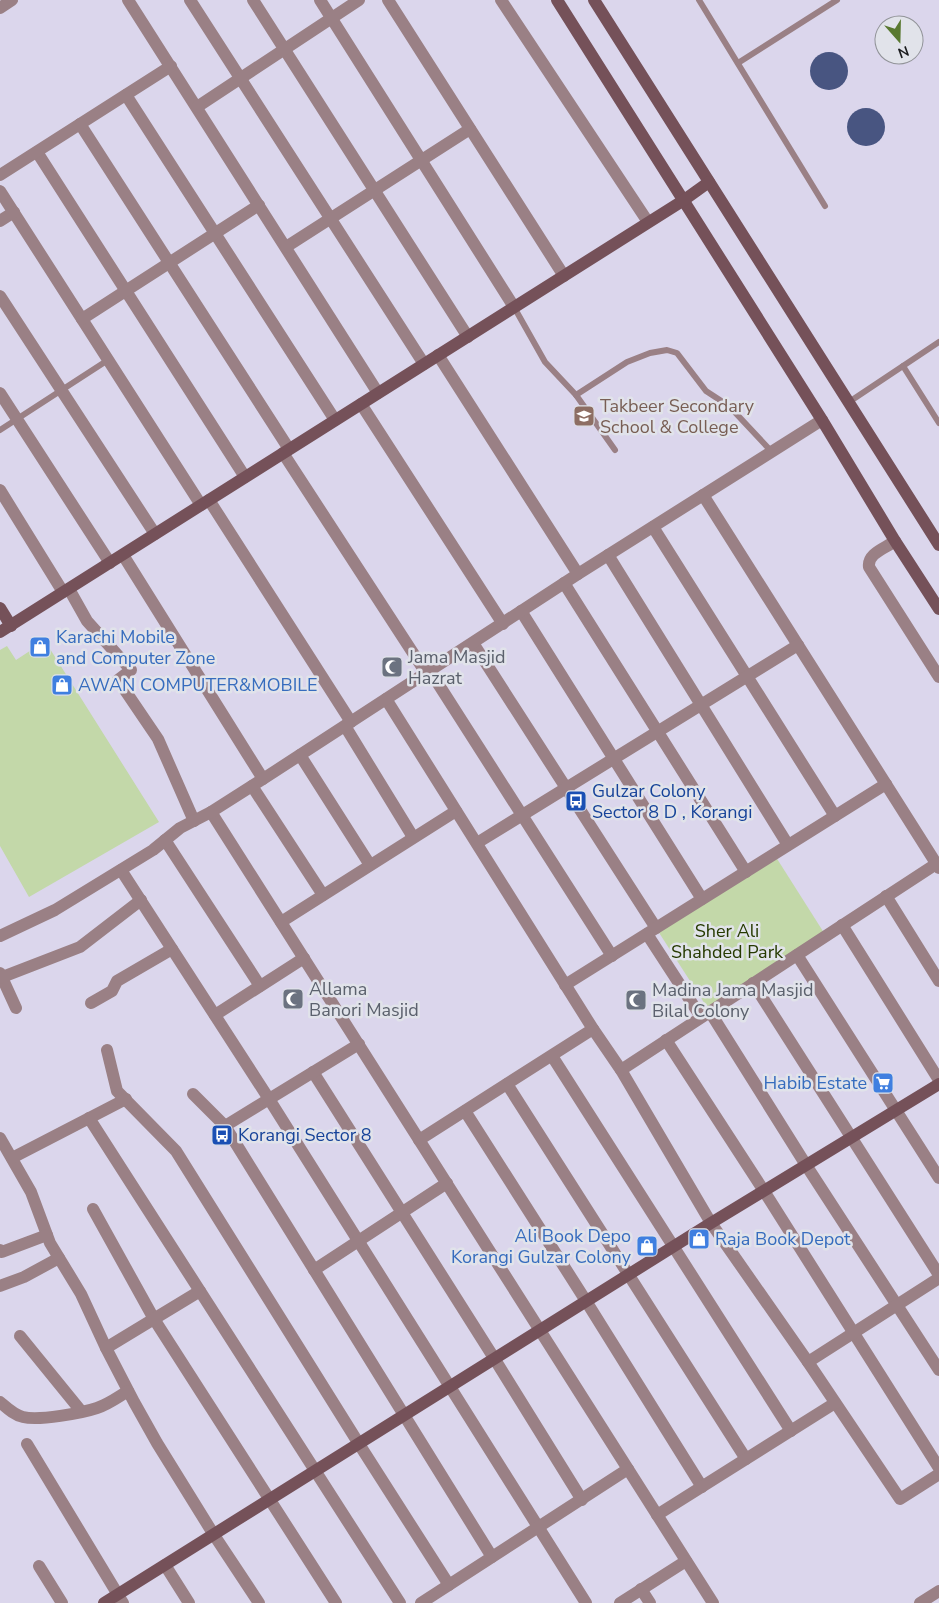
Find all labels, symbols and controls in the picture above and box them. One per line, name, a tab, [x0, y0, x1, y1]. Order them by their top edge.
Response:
north arrow	[874, 15, 924, 65]
text: N	[895, 41, 911, 62]
place label: Takbeer Secondary School & College	[600, 394, 755, 439]
school or university icon: Takbeer Secondary School & College	[572, 404, 596, 428]
place label: Karachi Mobile and Computer Zone	[56, 625, 215, 670]
shop icon: Karachi Mobile and Computer Zone	[28, 635, 52, 659]
place label: Jama Masjid Hazrat	[407, 645, 505, 690]
mosque icon: Jama Masjid Hazrat	[380, 655, 404, 679]
shop icon: AWAN COMPUTER&MOBILE	[50, 673, 74, 697]
place label: AWAN COMPUTER&MOBILE	[78, 673, 318, 697]
place label: Gulzar Colony Sector 8 D , Korangi	[592, 779, 752, 824]
bus stop icon: Gulzar Colony Sector 8 D , Korangi	[564, 789, 588, 813]
park label: Sher Ali Shahded Park	[671, 919, 784, 964]
place label: Allama Banori Masjid	[309, 977, 419, 1022]
place label: Madina Jama Masjid Bilal Colony	[652, 978, 813, 1023]
mosque icon: Allama Banori Masjid	[281, 987, 305, 1011]
mosque icon: Madina Jama Masjid Bilal Colony	[624, 988, 648, 1012]
place label: Habib Estate	[763, 1071, 867, 1095]
supermarket icon: Habib Estate	[871, 1071, 895, 1095]
bus stop icon: Korangi Sector 8	[210, 1123, 234, 1147]
place label: Korangi Sector 8	[238, 1123, 372, 1147]
place label: Ali Book Depo Korangi Gulzar Colony	[451, 1224, 632, 1269]
shop icon: Raja Book Depot	[687, 1227, 711, 1251]
place label: Raja Book Depot	[715, 1227, 851, 1251]
shop icon: Ali Book Depo Korangi Gulzar Colony	[635, 1234, 659, 1258]

